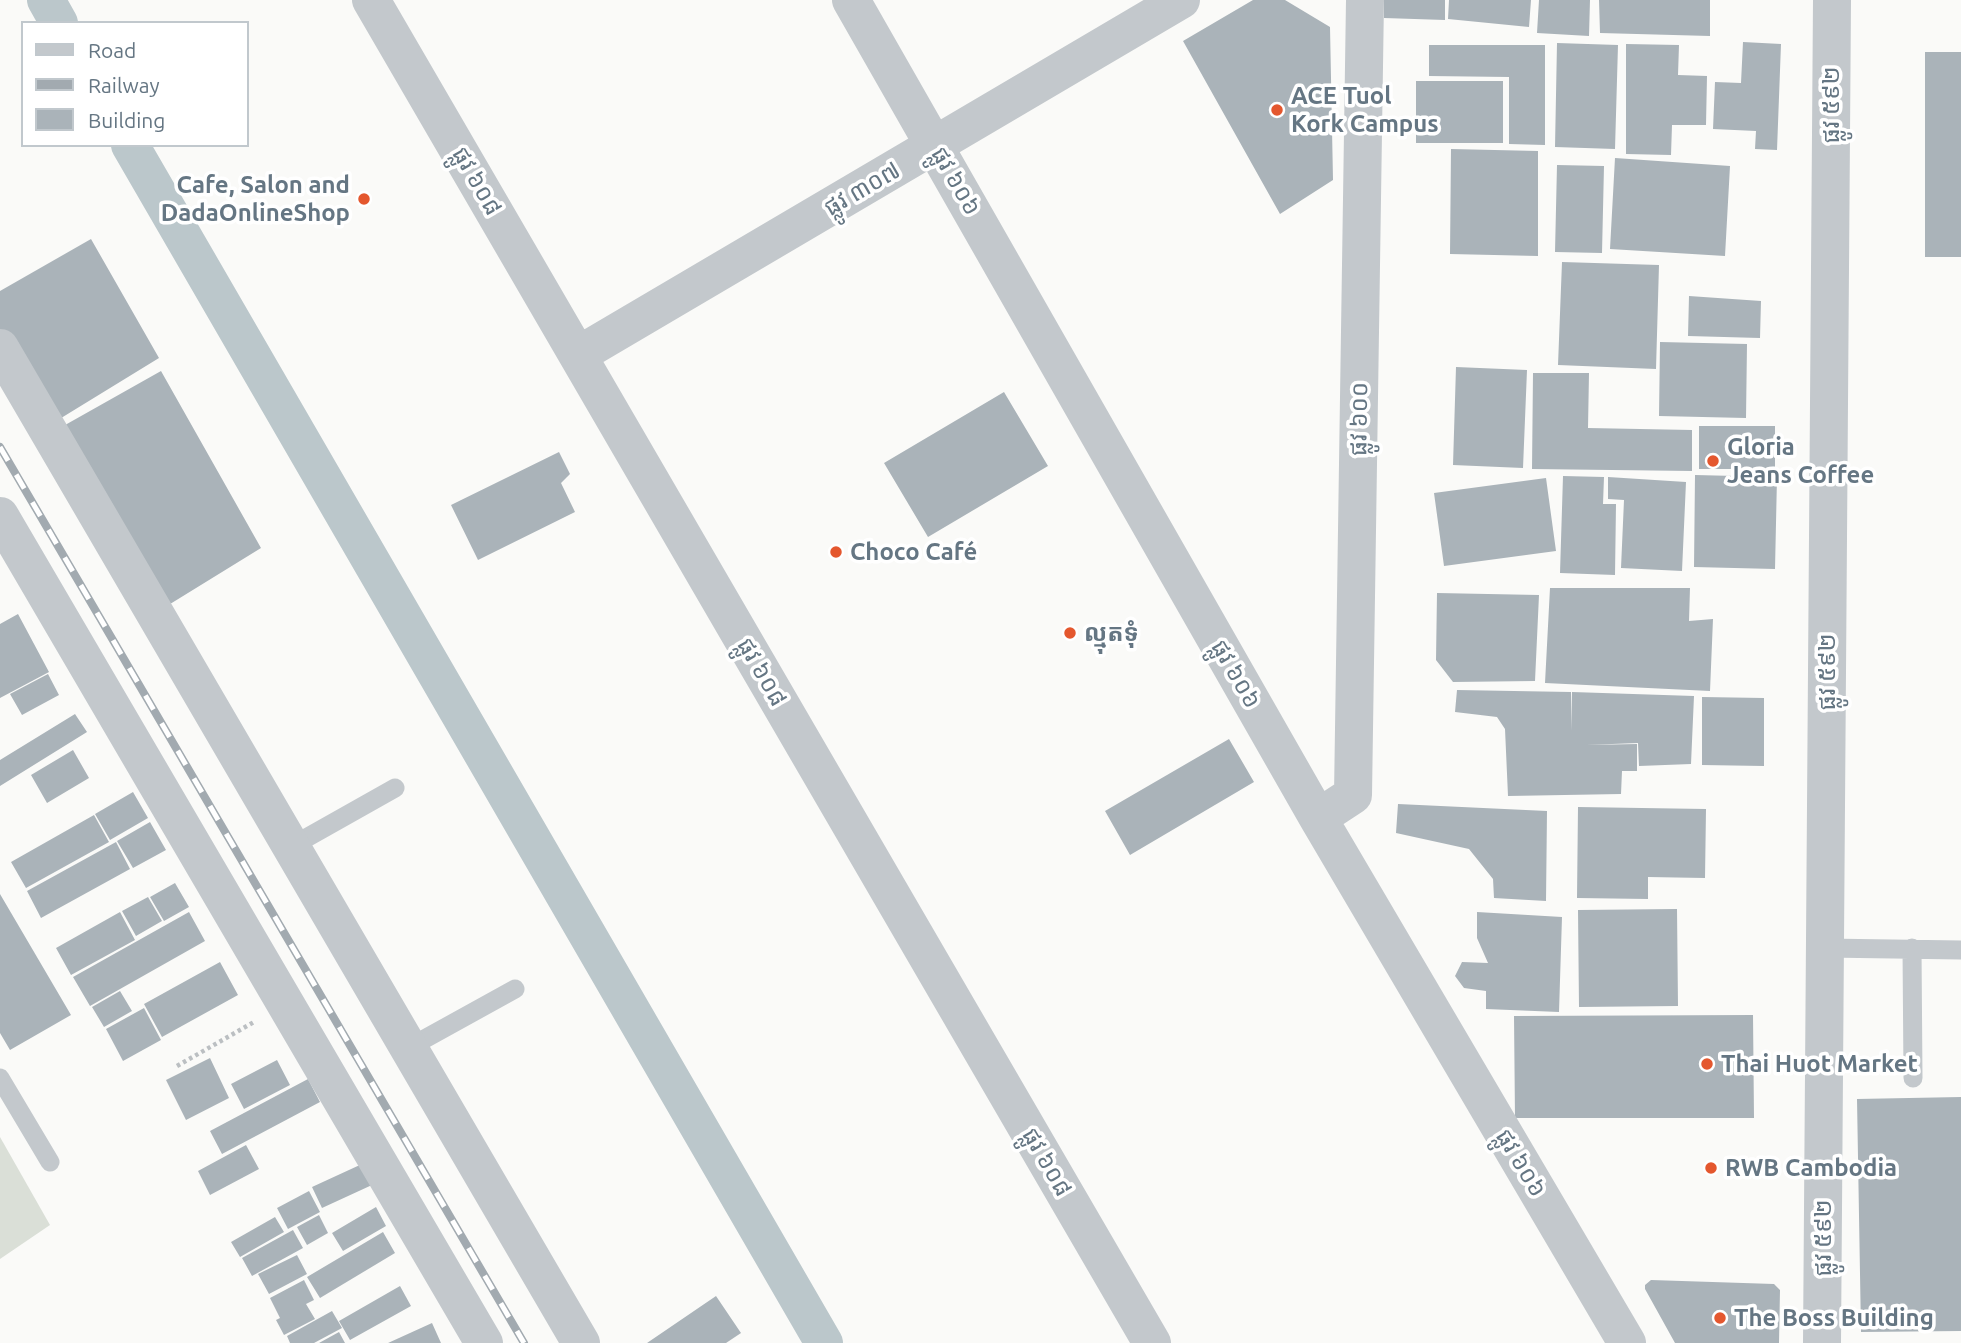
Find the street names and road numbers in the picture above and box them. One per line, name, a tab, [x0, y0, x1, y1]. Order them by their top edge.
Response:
street label: ផ្លូវ ៥៩២	[1817, 66, 1845, 144]
street label: ផ្លូវ ៦០៨	[446, 142, 508, 220]
street label: ផ្លូវ ៦០៦	[925, 142, 987, 220]
street label: ផ្លូវ ៣០៧	[819, 156, 905, 222]
street label: ផ្លូវ ៦០០	[1344, 382, 1374, 456]
street label: ផ្លូវ ៦០៨	[731, 633, 793, 711]
street label: ផ្លូវ ៥៩២	[1813, 633, 1841, 711]
street label: ផ្លូវ ៦០៦	[1205, 635, 1267, 713]
street label: ផ្លូវ ៦០៨	[1016, 1123, 1078, 1201]
street label: ផ្លូវ ៦០៦	[1490, 1124, 1552, 1202]
street label: ផ្លូវ ៥៩២	[1809, 1199, 1837, 1277]

